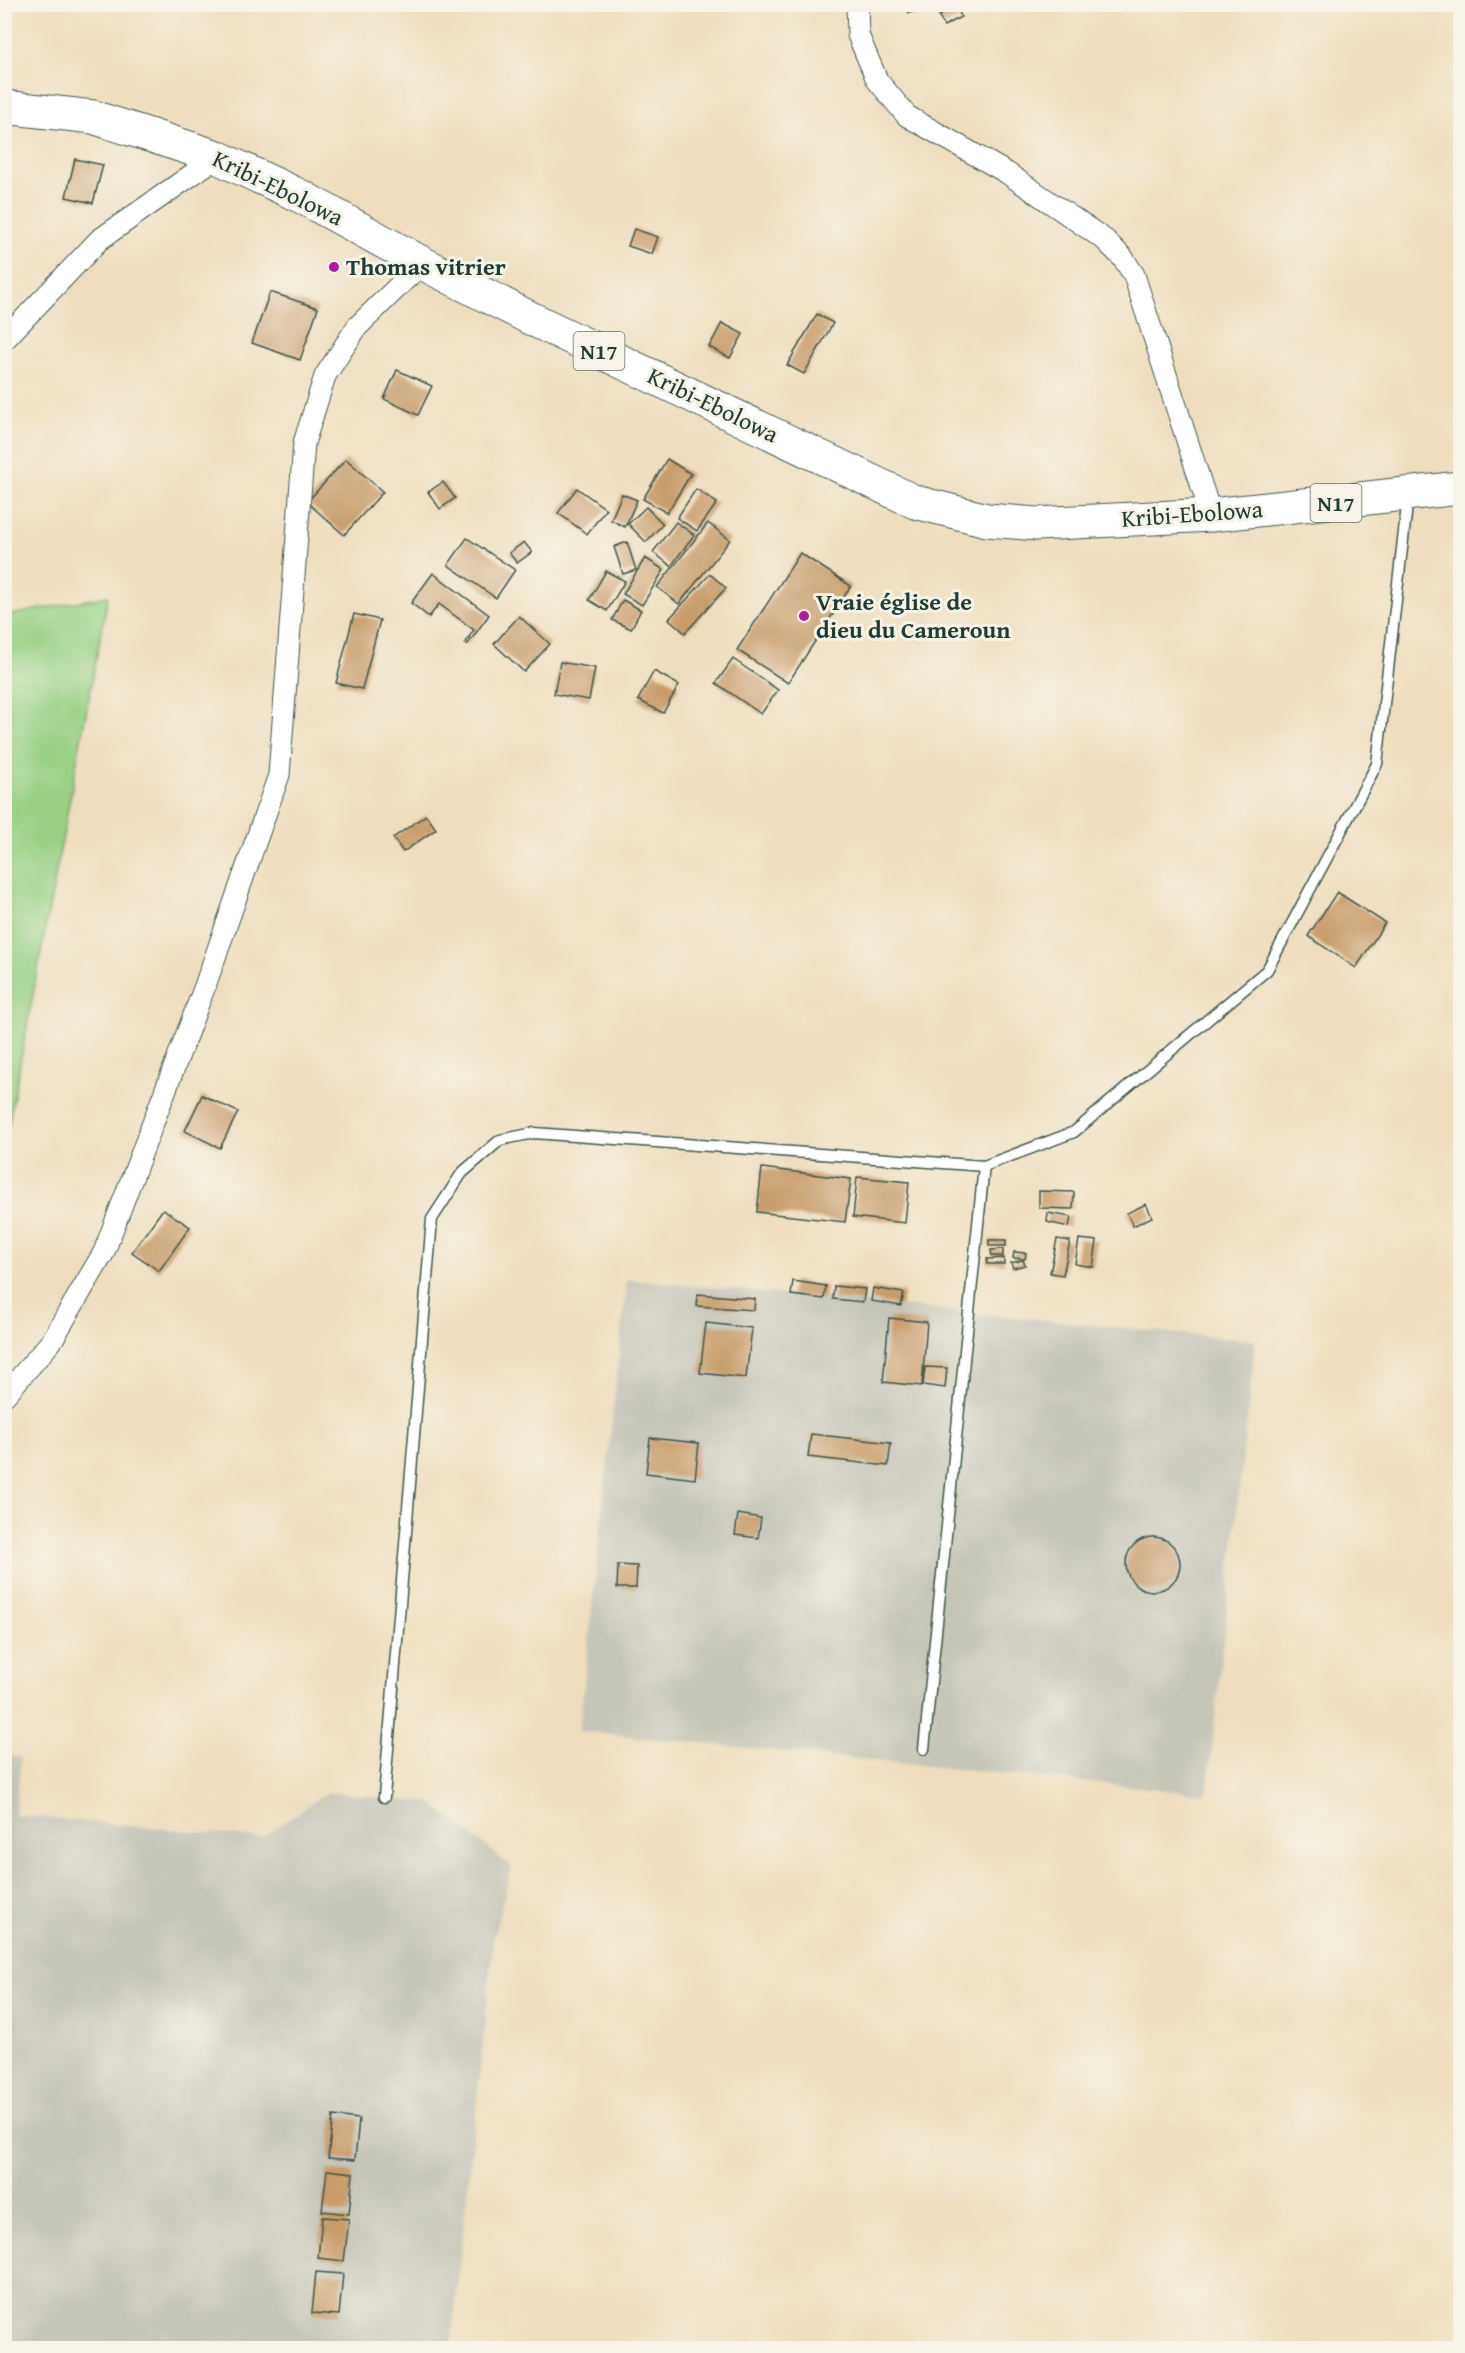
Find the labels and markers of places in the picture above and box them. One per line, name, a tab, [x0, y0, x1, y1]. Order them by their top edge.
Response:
place label: Thomas vitrier	[346, 249, 506, 284]
marker: Thomas vitrier	[327, 260, 341, 274]
place label: Vraie église de dieu du Cameroun	[816, 584, 1011, 647]
marker: Vraie église de dieu du Cameroun	[797, 609, 811, 623]

